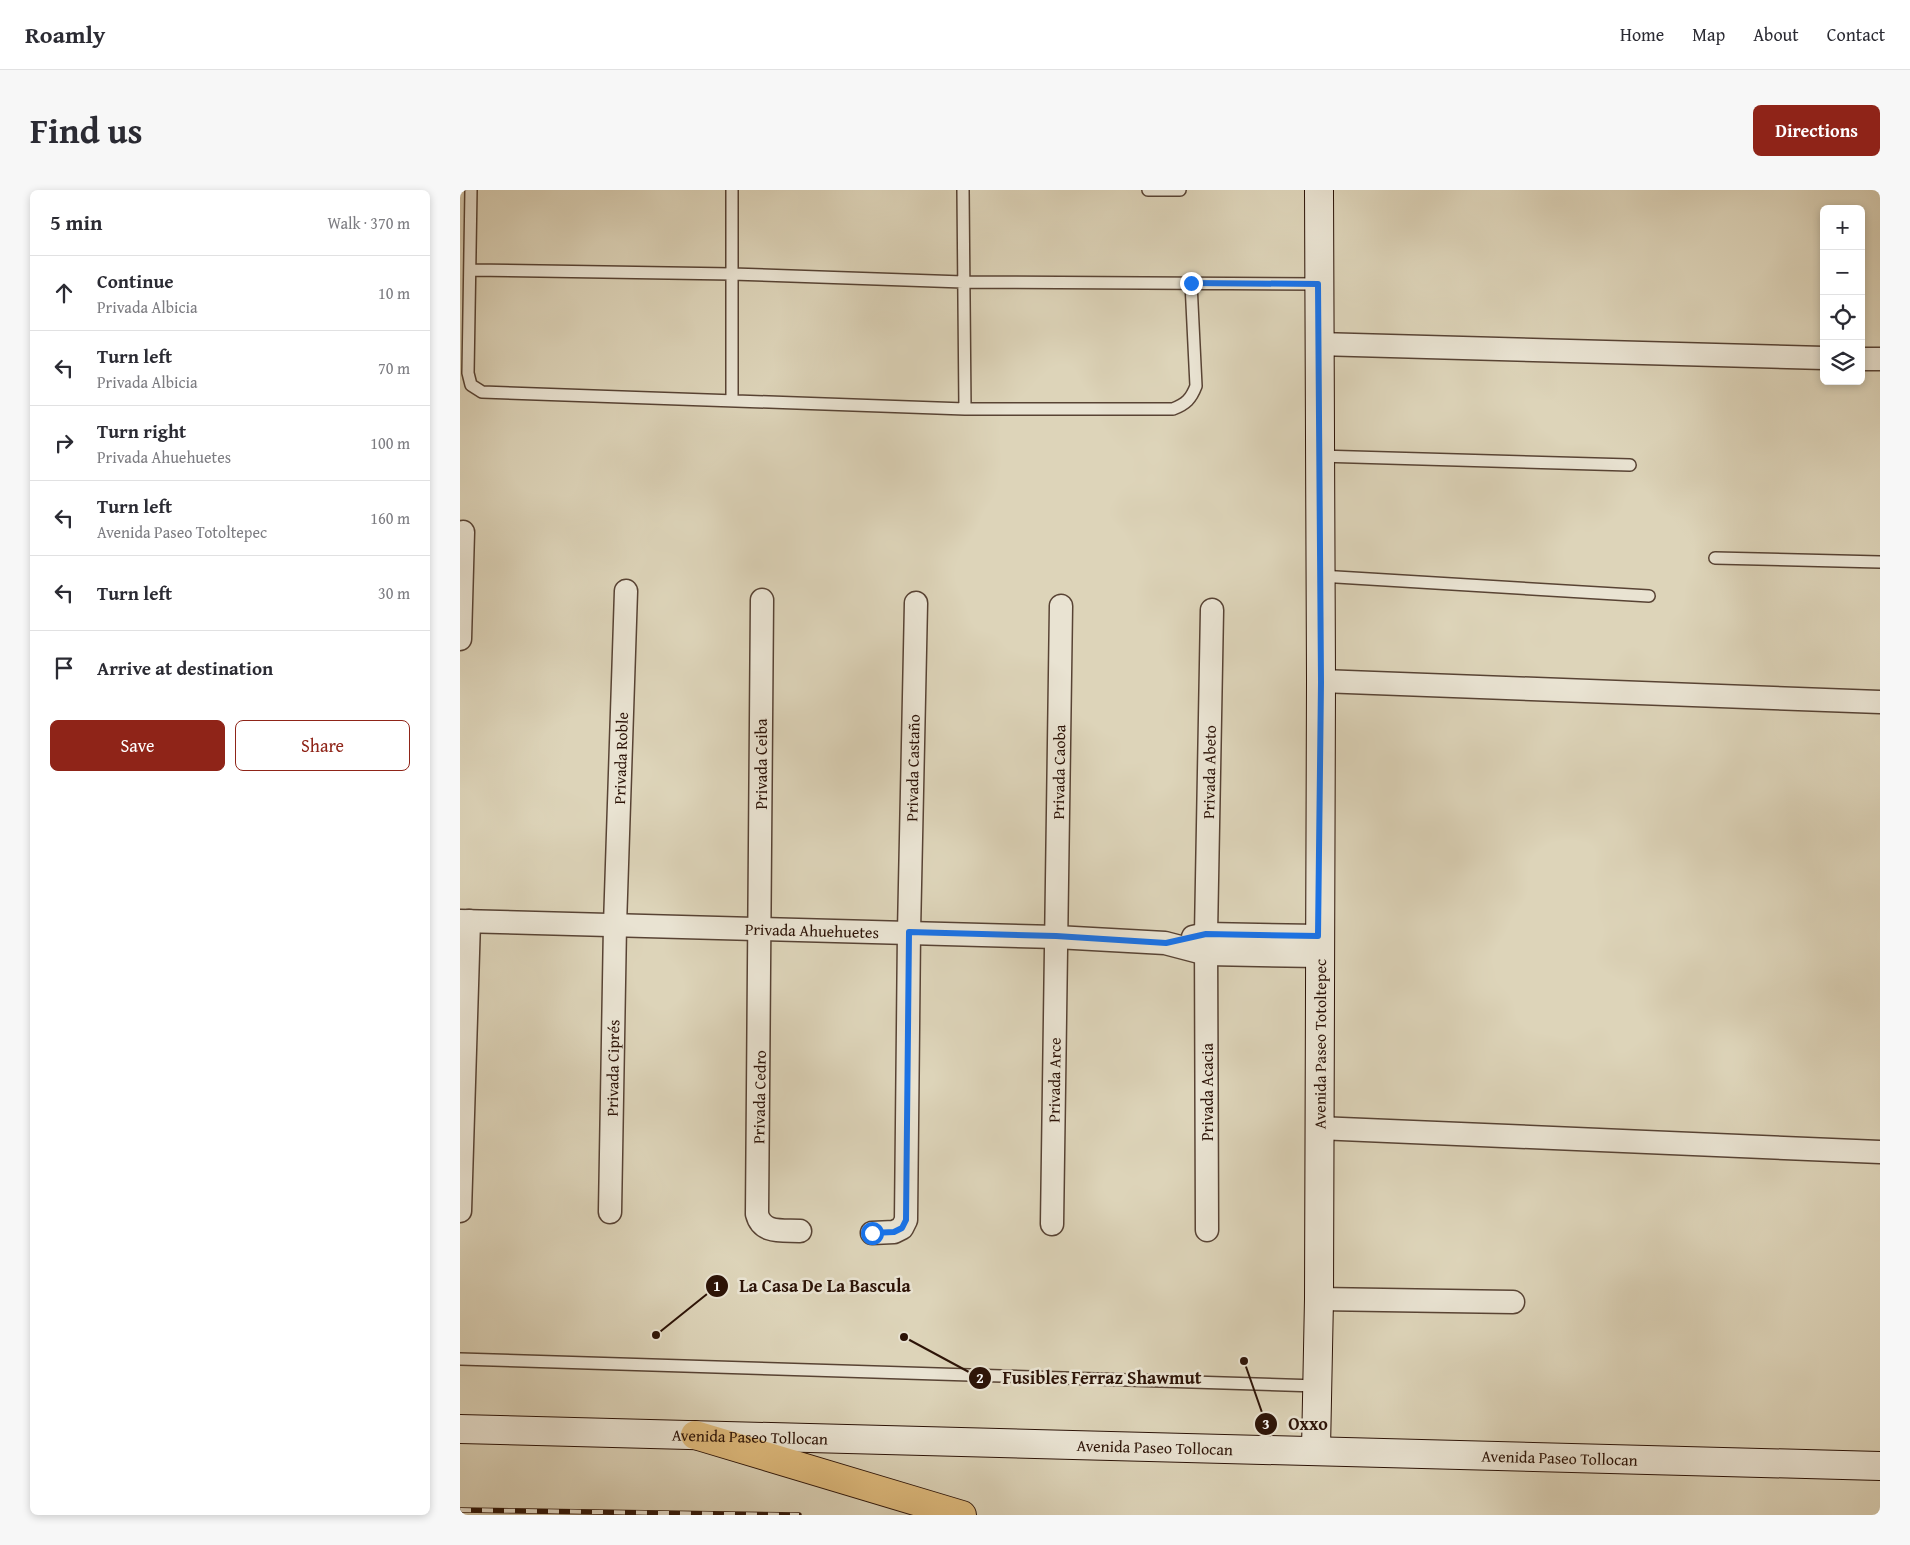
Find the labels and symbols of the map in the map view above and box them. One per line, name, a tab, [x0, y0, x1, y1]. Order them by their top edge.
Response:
route end	[1180, 272, 1203, 295]
street label: Privada Roble	[607, 712, 634, 805]
street label: Privada Castaño	[899, 714, 926, 822]
street label: Privada Ceiba	[749, 718, 773, 810]
street label: Privada Caoba	[1046, 724, 1071, 820]
street label: Privada Abeto	[1196, 725, 1222, 819]
street label: Privada Ahuehuetes	[745, 917, 879, 944]
street label: Avenida Paseo Totoltepec	[1308, 959, 1332, 1129]
street label: Privada Ciprés	[600, 1019, 625, 1117]
street label: Privada Arce	[1041, 1037, 1067, 1123]
street label: Privada Acacia	[1195, 1043, 1219, 1141]
street label: Privada Cedro	[746, 1050, 772, 1144]
route start	[861, 1222, 884, 1245]
callout: La Casa De La Bascula	[704, 1269, 921, 1302]
text: La Casa De La Bascula	[739, 1272, 912, 1299]
text: 1	[713, 1275, 721, 1296]
callout: Fusibles Ferraz Shawmut	[967, 1361, 1211, 1394]
text: Fusibles Ferraz Shawmut	[1002, 1364, 1202, 1391]
text: 2	[976, 1367, 984, 1388]
callout: Oxxo	[1253, 1407, 1338, 1440]
text: Oxxo	[1288, 1410, 1328, 1437]
text: 3	[1262, 1413, 1270, 1434]
street label: Avenida Paseo Tollocan	[671, 1423, 828, 1451]
street label: Avenida Paseo Tollocan	[1076, 1433, 1233, 1461]
street label: Avenida Paseo Tollocan	[1481, 1444, 1638, 1472]

